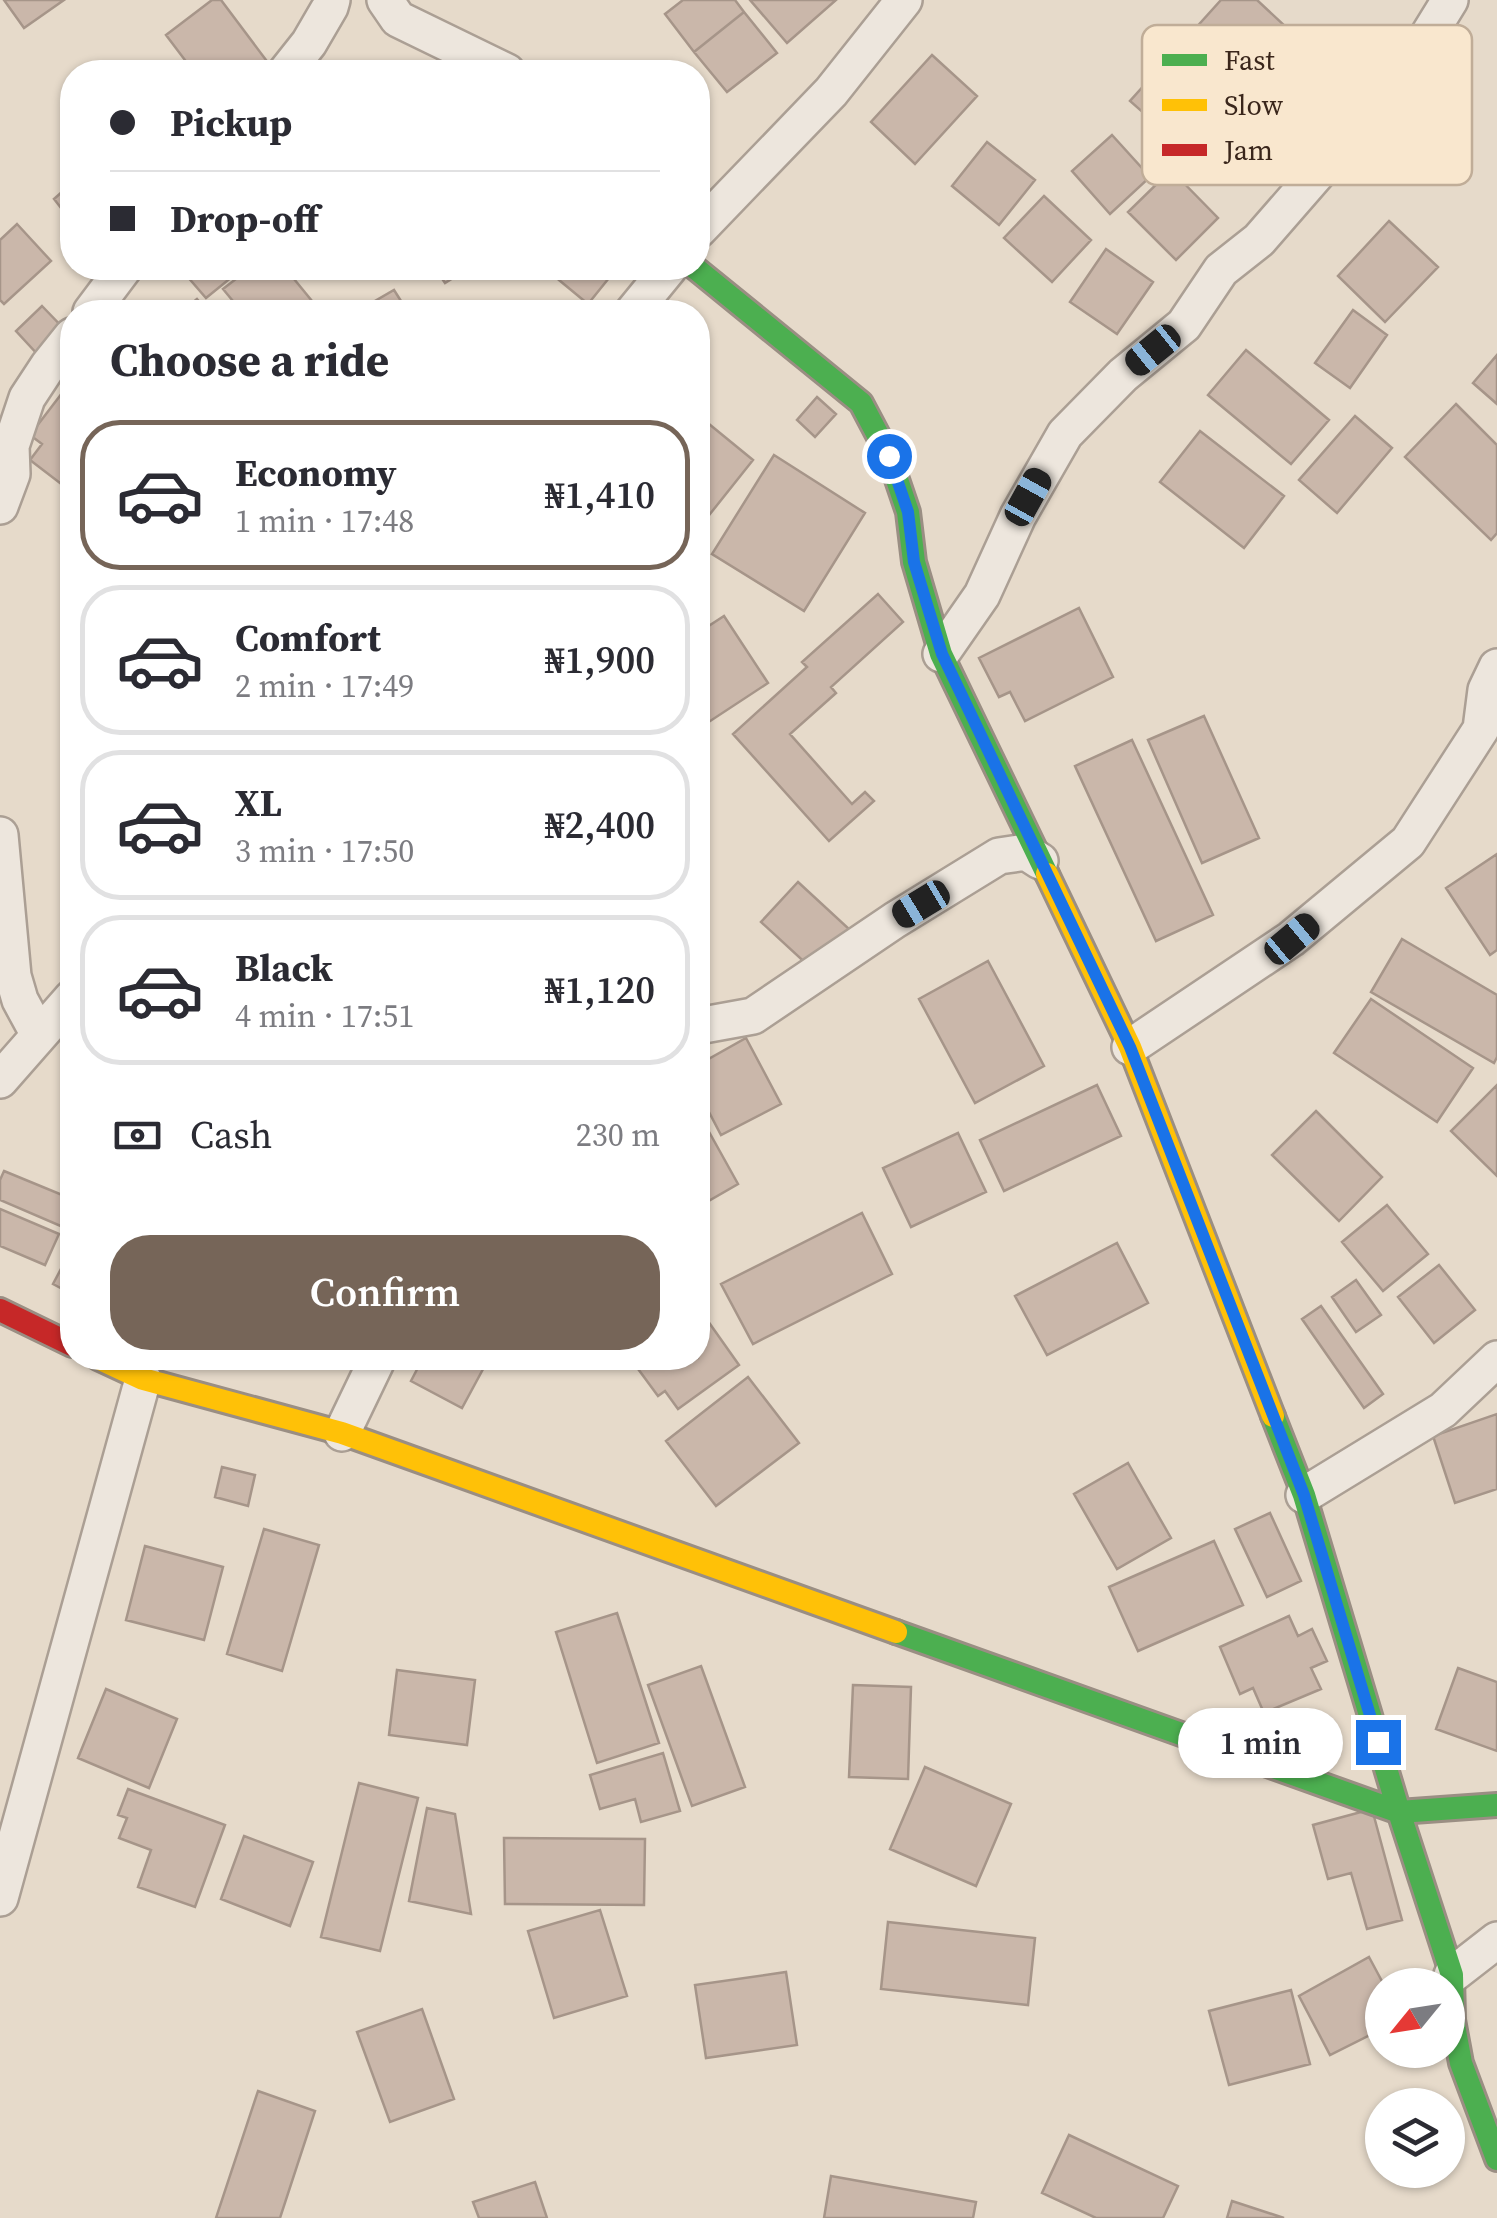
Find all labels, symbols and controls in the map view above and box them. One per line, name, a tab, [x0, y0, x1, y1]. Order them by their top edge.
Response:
legend	[1142, 25, 1472, 185]
text: Fast	[1224, 41, 1275, 79]
text: Slow	[1224, 86, 1284, 124]
text: Pickup	[170, 97, 292, 149]
text: Jam	[1223, 131, 1273, 169]
text: Drop-off	[170, 193, 319, 245]
car	[1120, 319, 1186, 381]
text: Choose a ride	[110, 329, 389, 391]
route start	[867, 434, 912, 479]
text: Economy	[235, 447, 397, 499]
icon: car	[115, 450, 205, 540]
car	[1000, 463, 1056, 531]
text: ₦1,410	[545, 469, 655, 521]
text: 1 min · 17:48	[235, 499, 414, 543]
text: Comfort	[235, 612, 381, 664]
icon: car	[115, 615, 205, 705]
text: ₦1,900	[545, 634, 655, 686]
text: 2 min · 17:49	[235, 664, 414, 708]
text: XL	[235, 777, 282, 829]
icon: car	[115, 780, 205, 870]
text: ₦2,400	[545, 799, 655, 851]
text: 3 min · 17:50	[235, 829, 414, 873]
car	[888, 876, 954, 932]
car	[1259, 908, 1325, 970]
text: Black	[235, 942, 333, 994]
icon: car	[115, 945, 205, 1035]
text: ₦1,120	[545, 964, 655, 1016]
text: 4 min · 17:51	[235, 994, 414, 1038]
icon: cash	[110, 1108, 165, 1163]
text: Cash	[190, 1109, 272, 1161]
text: 230 m	[576, 1113, 660, 1157]
button: Confirm	[110, 1235, 660, 1350]
callout: 1 min	[1178, 1707, 1343, 1777]
route end	[1356, 1720, 1401, 1765]
text: 1 min	[1219, 1721, 1302, 1765]
north arrow	[1365, 1968, 1465, 2068]
map controls	[1365, 1968, 1465, 2188]
button: layers	[1365, 2088, 1465, 2188]

